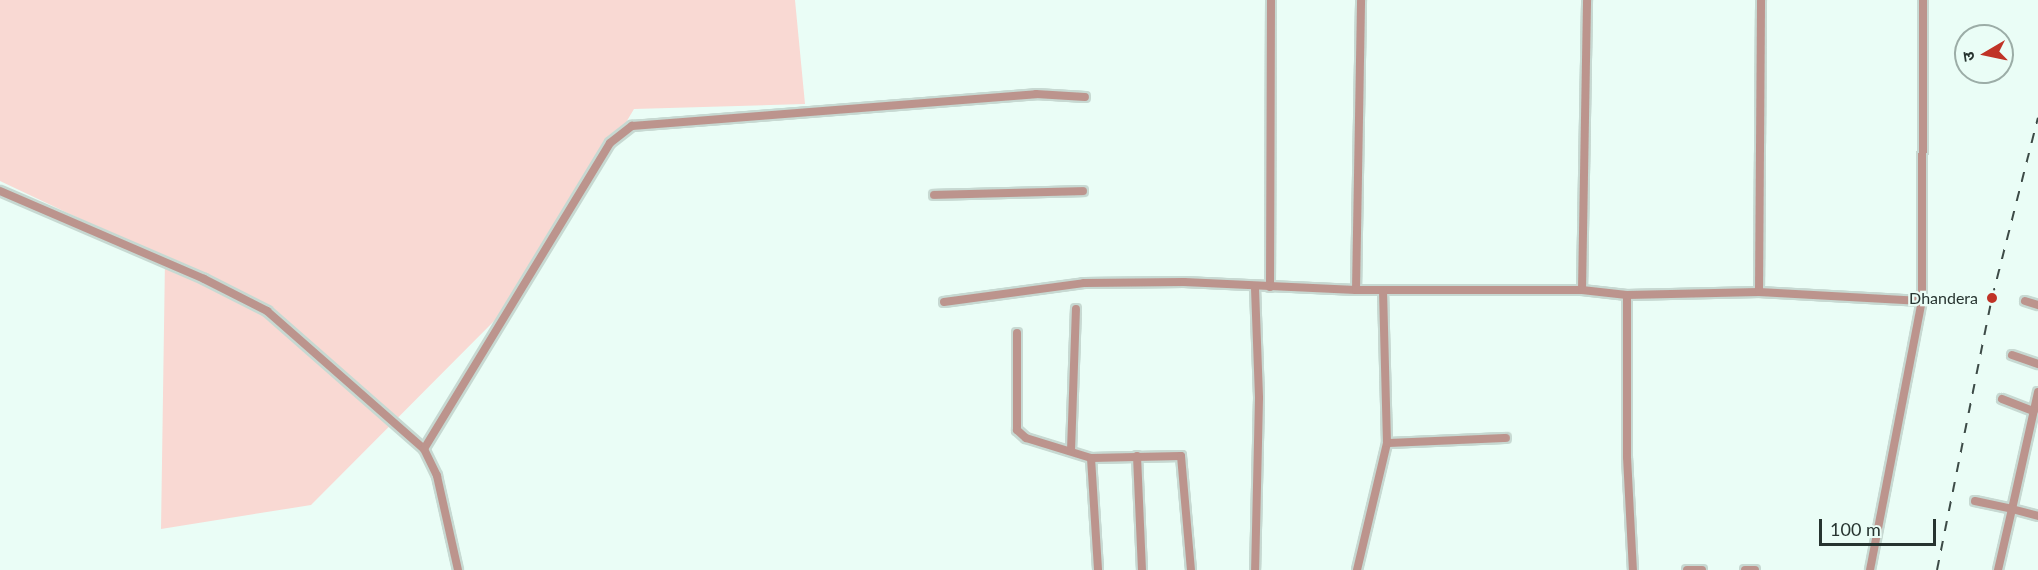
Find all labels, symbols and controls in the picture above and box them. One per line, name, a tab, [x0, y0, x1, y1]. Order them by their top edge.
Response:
north arrow	[1954, 24, 2014, 84]
text: उ	[1958, 50, 1978, 63]
place label: Dhandera	[1909, 288, 1978, 308]
marker: Dhandera	[1983, 289, 2001, 307]
scale bar	[1822, 507, 1939, 545]
text: 100 m	[1830, 518, 1881, 540]

